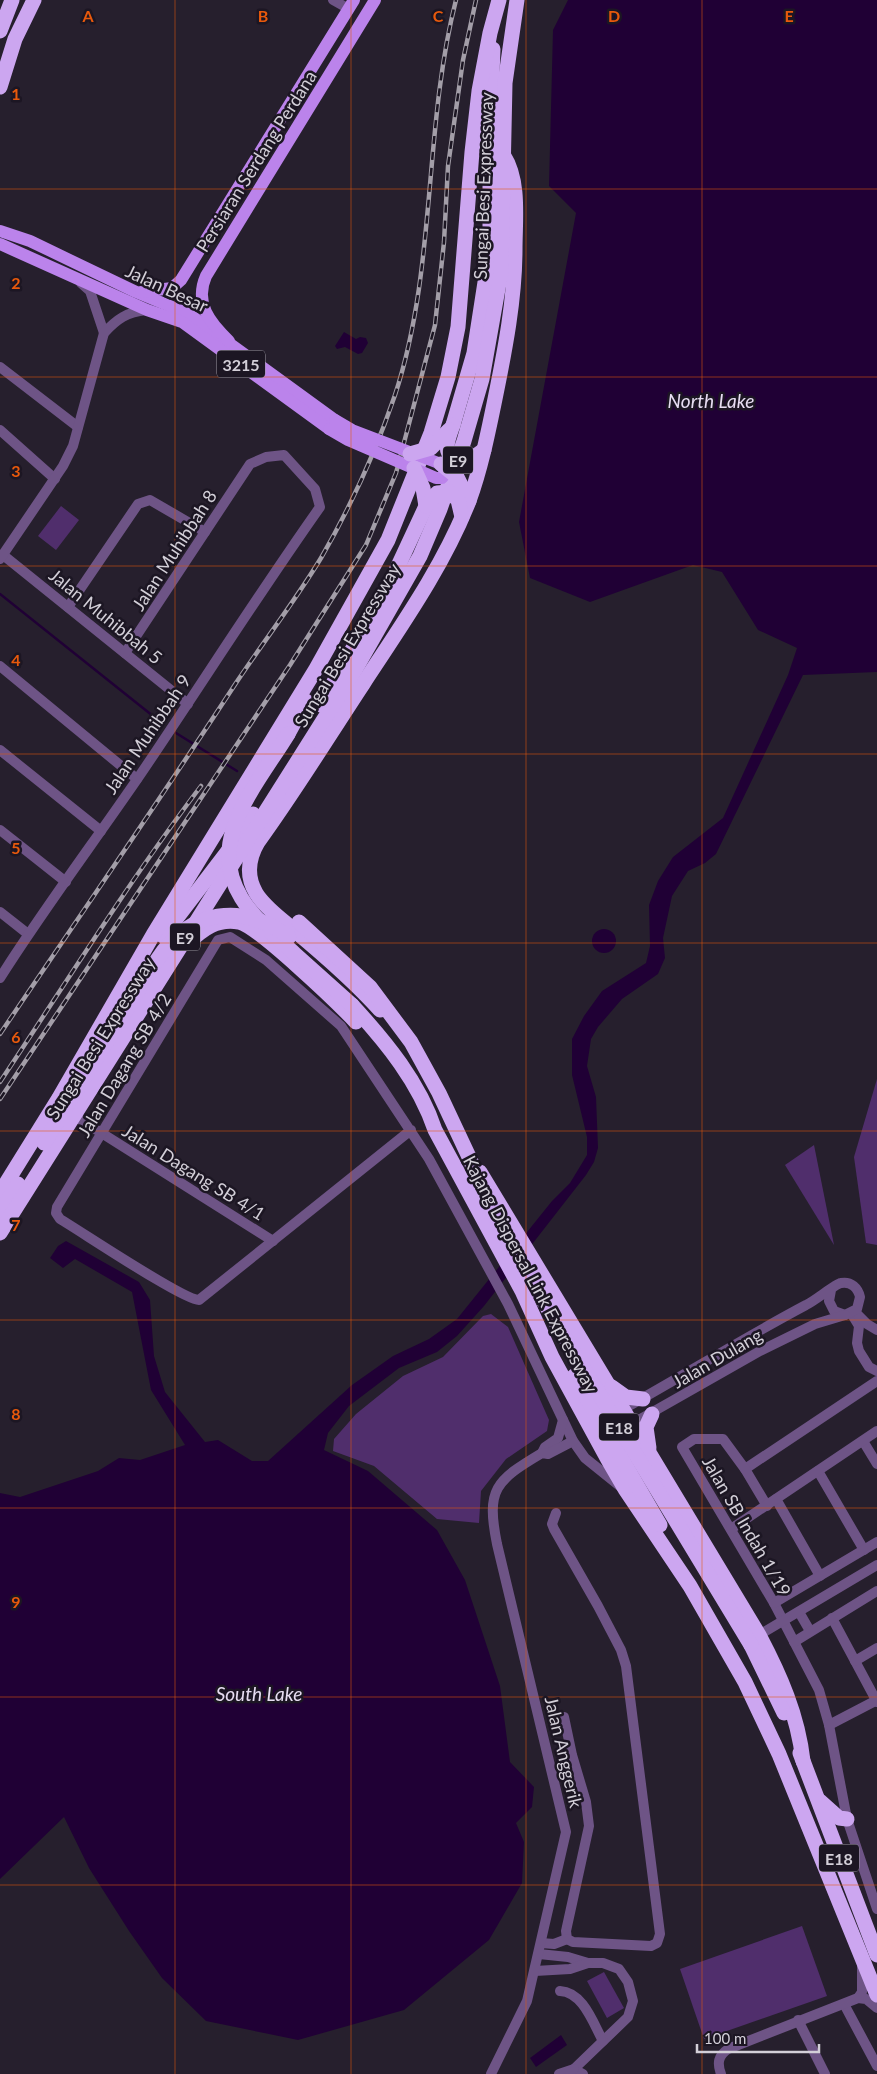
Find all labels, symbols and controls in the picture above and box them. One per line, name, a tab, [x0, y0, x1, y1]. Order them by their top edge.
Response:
text: A	[81, 6, 94, 25]
text: B	[258, 6, 268, 25]
text: C	[433, 6, 444, 25]
text: D	[608, 6, 620, 25]
text: E	[784, 6, 794, 25]
street label: Persiaran Serdang Perdana	[191, 66, 321, 256]
text: 1	[11, 84, 21, 103]
street label: Sungai Besi Expressway	[469, 91, 497, 280]
street label: Jalan Besar	[122, 259, 212, 317]
text: 2	[11, 273, 21, 292]
road number: 3215	[217, 350, 265, 378]
water label: North Lake	[668, 389, 754, 412]
road number: E9	[443, 446, 473, 474]
text: 3	[11, 461, 21, 480]
street label: Jalan Muhibbah 8	[127, 486, 221, 614]
street label: Sungai Besi Expressway	[289, 558, 405, 731]
street label: Jalan Muhibbah 5	[45, 564, 167, 668]
text: 4	[11, 650, 21, 669]
street label: Jalan Muhibbah 9	[99, 670, 195, 798]
text: 5	[11, 838, 21, 857]
road number: E9	[170, 924, 200, 950]
street label: Sungai Besi Expressway	[41, 952, 159, 1123]
street label: Jalan Dagang SB 4/2	[72, 989, 176, 1141]
text: 6	[11, 1027, 21, 1046]
street label: Jalan Dagang SB 4/1	[119, 1119, 269, 1225]
street label: Kajang Dispersal Link Expressway	[459, 1152, 603, 1397]
text: 7	[11, 1215, 21, 1234]
street label: Jalan Dulang	[668, 1323, 766, 1393]
text: 8	[11, 1404, 21, 1423]
road number: E18	[599, 1414, 639, 1440]
street label: Jalan SB Indah 1/19	[698, 1452, 796, 1600]
text: 9	[11, 1592, 21, 1611]
water label: South Lake	[216, 1682, 302, 1705]
street label: Jalan Anggerik	[540, 1694, 588, 1811]
road number: E18	[819, 1845, 859, 1872]
scale bar	[697, 2022, 820, 2054]
text: 100 m	[704, 2029, 746, 2047]

